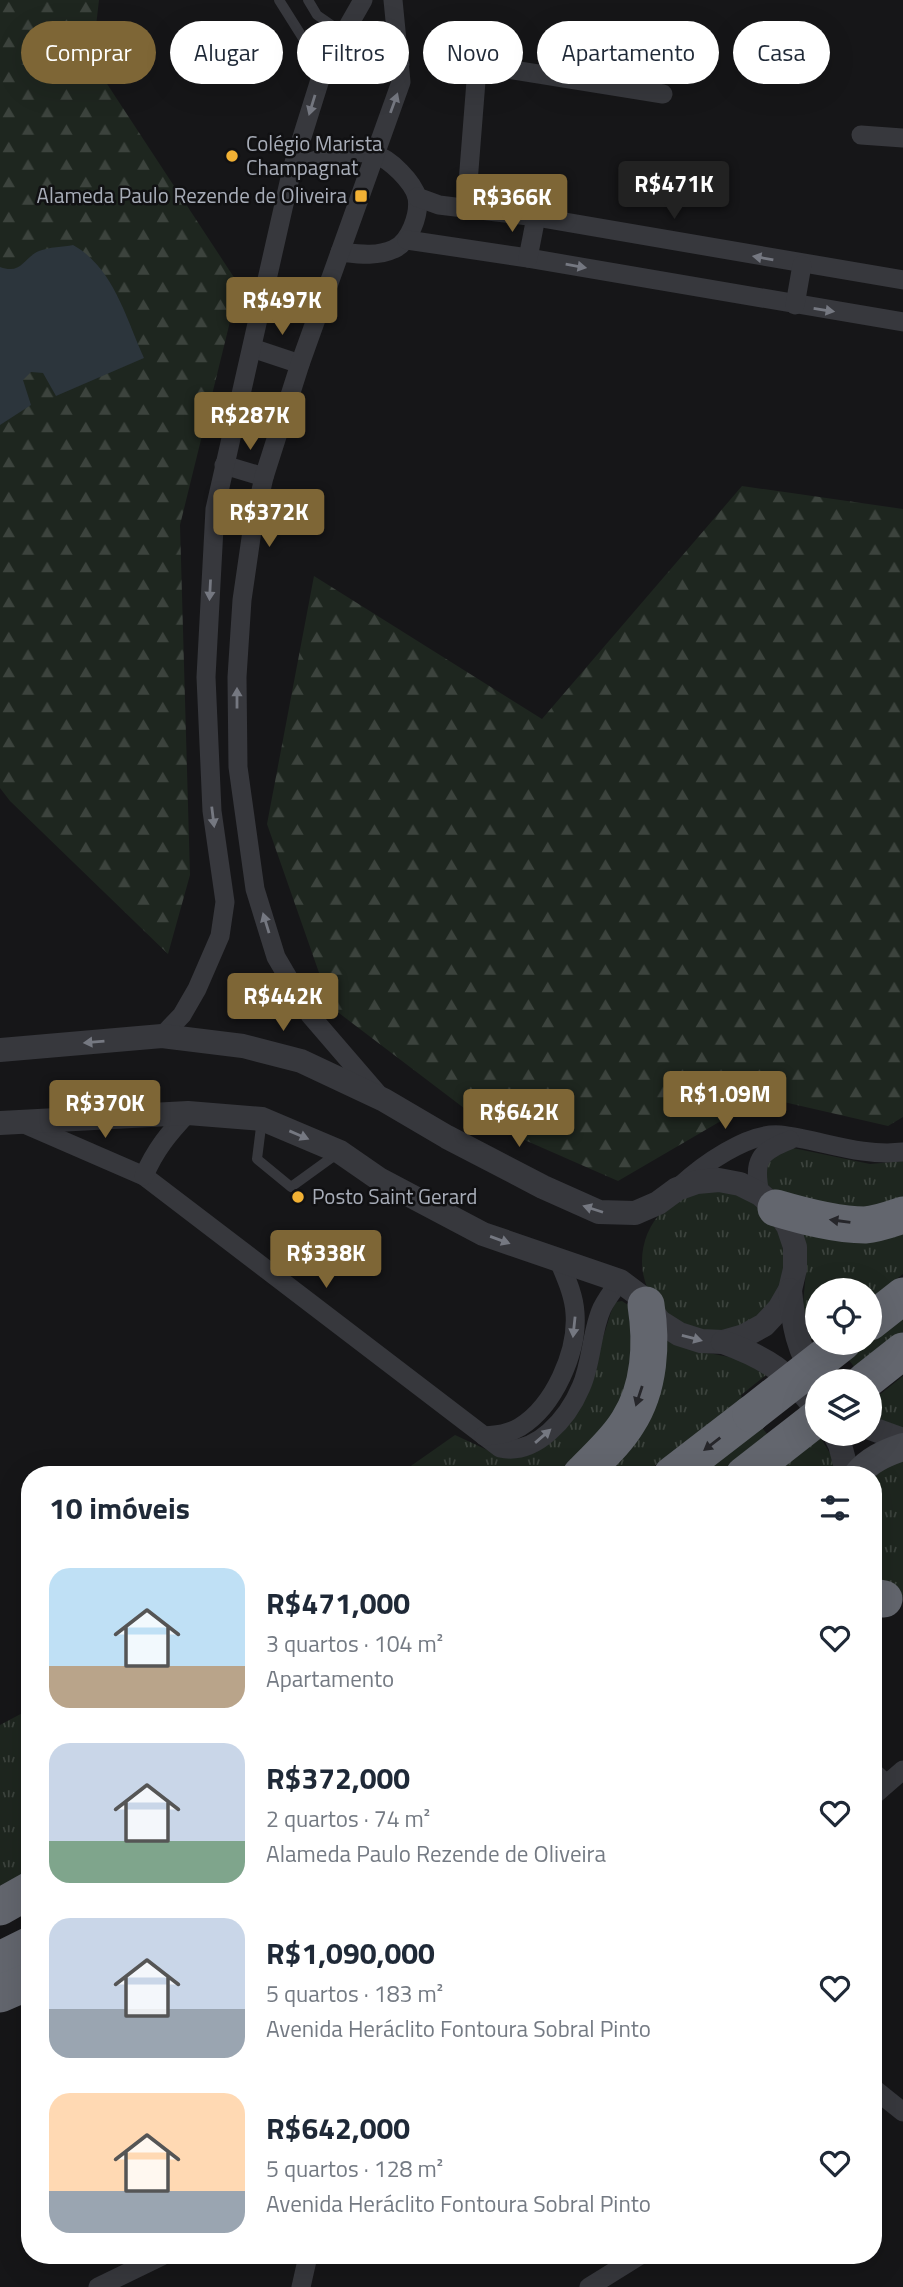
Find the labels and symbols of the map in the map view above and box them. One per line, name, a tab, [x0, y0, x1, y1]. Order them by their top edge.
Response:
one-way arrow	[389, 92, 400, 113]
one-way arrow	[306, 94, 316, 115]
place label: Colégio Marista Champagnat	[246, 127, 383, 183]
marker: Colégio Marista Champagnat	[224, 148, 240, 164]
pin: R$471K	[617, 162, 731, 221]
pin: R$366K	[455, 174, 569, 234]
place label: Alameda Paulo Rezende de Oliveira	[37, 179, 347, 211]
marker: Alameda Paulo Rezende de Oliveira	[353, 188, 369, 204]
one-way arrow	[752, 252, 774, 263]
one-way arrow	[565, 261, 587, 272]
pin: R$497K	[225, 278, 339, 337]
one-way arrow	[813, 305, 835, 316]
pin: R$287K	[193, 392, 307, 452]
pin: R$372K	[212, 490, 326, 549]
one-way arrow	[205, 579, 216, 601]
one-way arrow	[231, 687, 243, 709]
one-way arrow	[208, 806, 219, 828]
one-way arrow	[260, 912, 270, 933]
pin: R$442K	[226, 974, 340, 1033]
one-way arrow	[83, 1037, 105, 1048]
pin: R$1.09M	[660, 1072, 790, 1131]
pin: R$370K	[48, 1080, 162, 1140]
pin: R$642K	[462, 1090, 576, 1149]
one-way arrow	[289, 1129, 310, 1140]
place label: Posto Saint Gerard	[312, 1180, 477, 1212]
marker: Posto Saint Gerard	[290, 1189, 306, 1205]
one-way arrow	[582, 1203, 603, 1214]
one-way arrow	[828, 1215, 850, 1226]
pin: R$338K	[269, 1230, 383, 1290]
one-way arrow	[489, 1235, 510, 1246]
one-way arrow	[568, 1316, 579, 1338]
one-way arrow	[681, 1333, 703, 1344]
one-way arrow	[633, 1386, 644, 1407]
one-way arrow	[535, 1429, 552, 1444]
one-way arrow	[703, 1437, 721, 1452]

